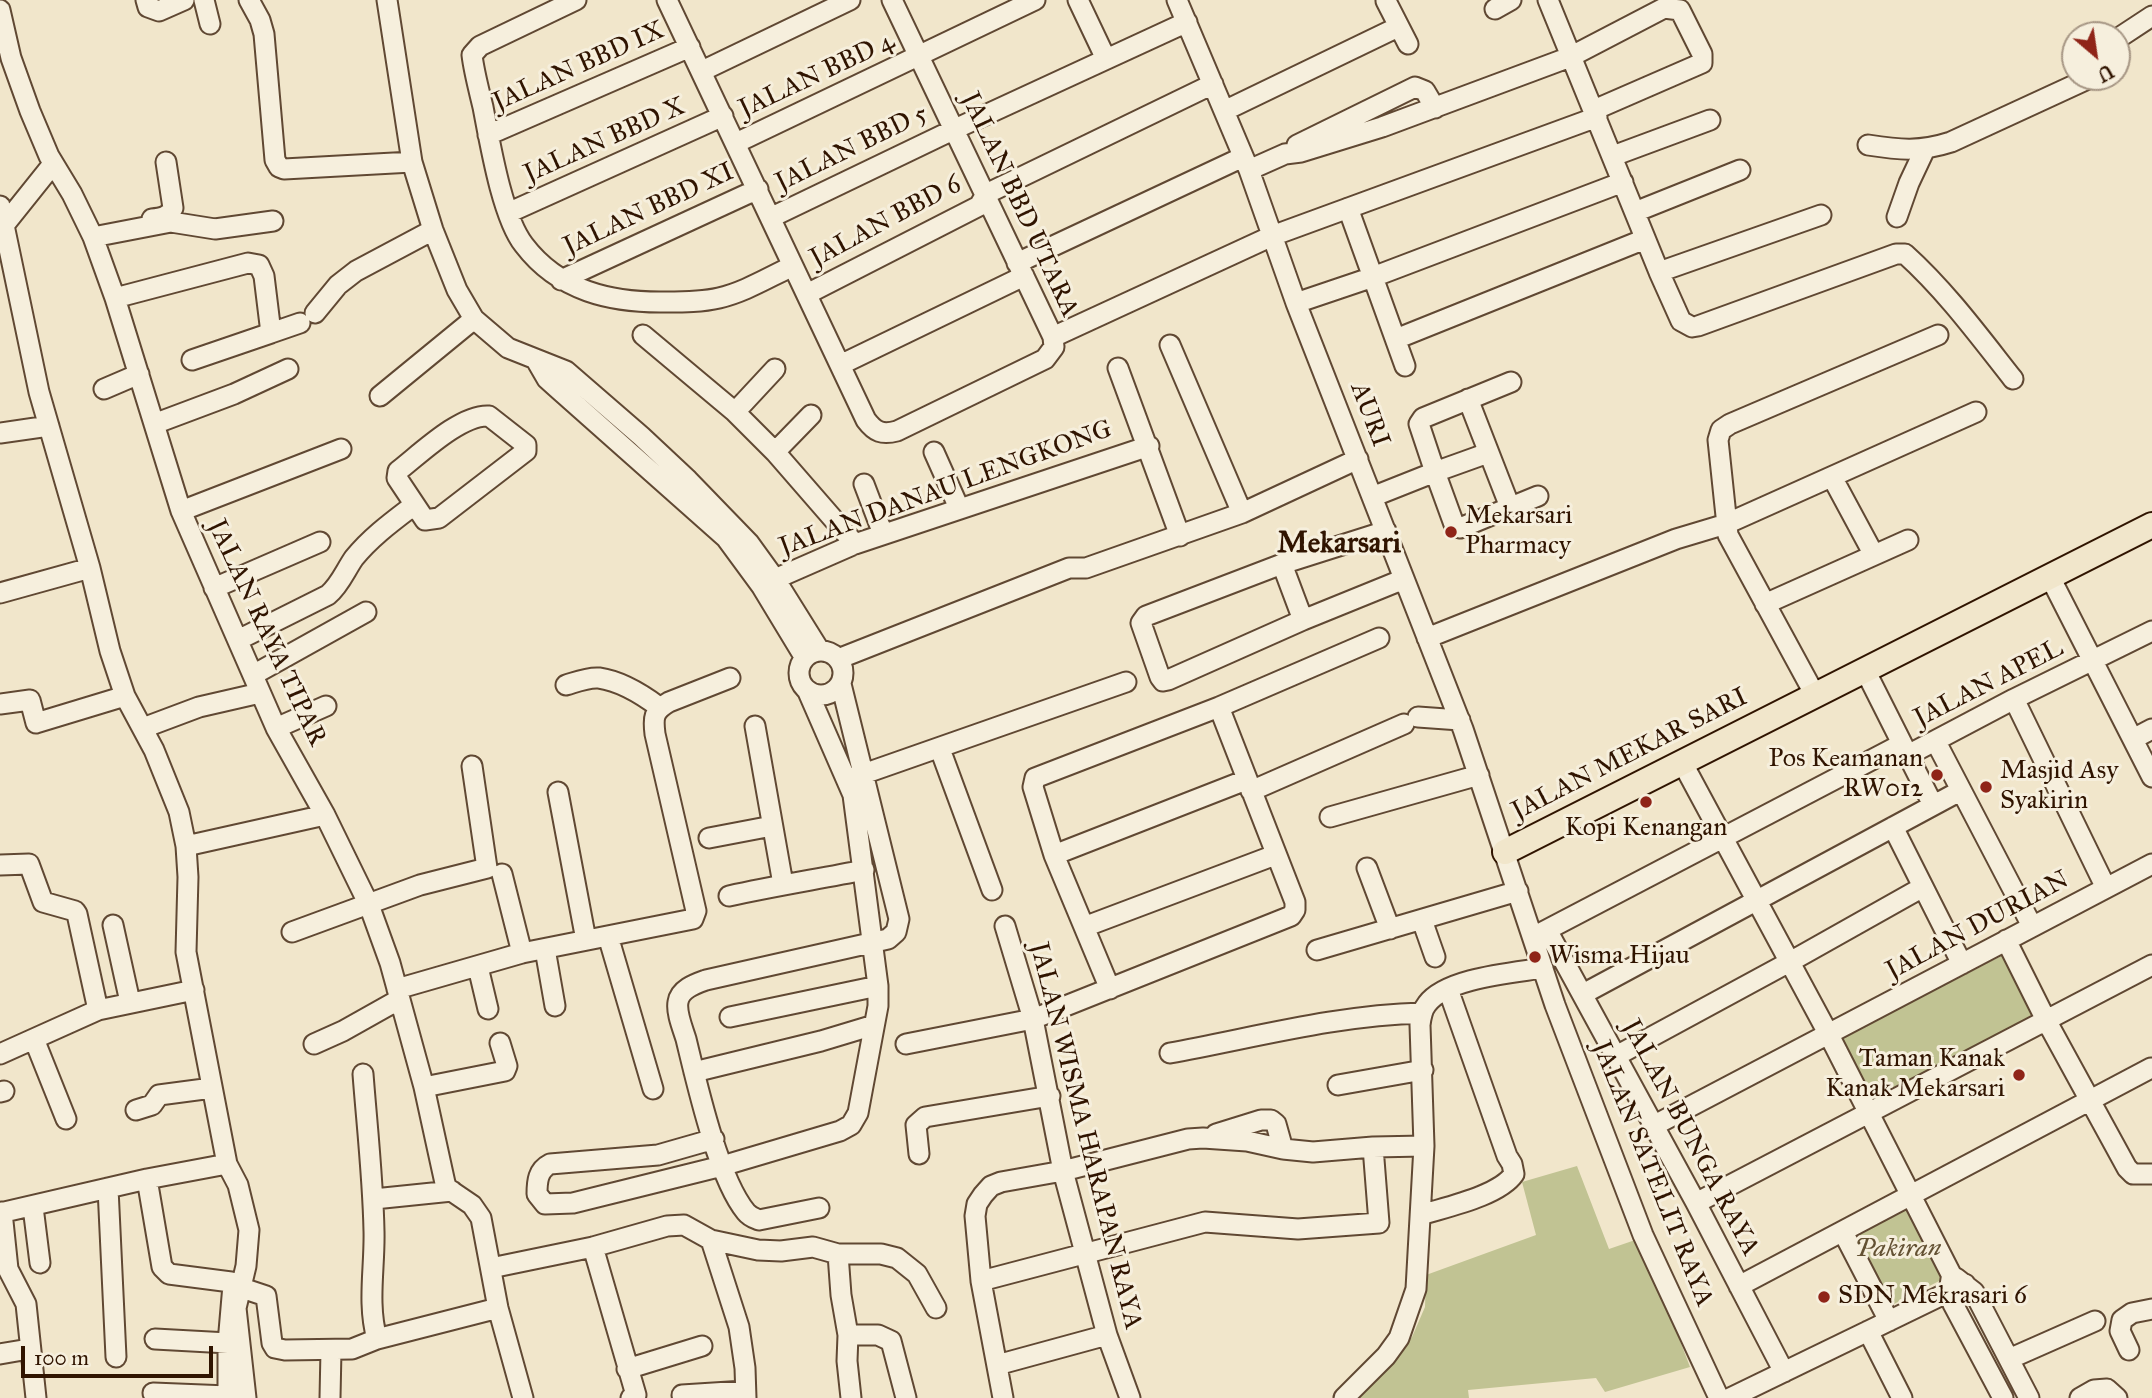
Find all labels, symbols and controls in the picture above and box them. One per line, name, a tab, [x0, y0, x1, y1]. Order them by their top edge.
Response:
street label: JALAN BBD IX	[488, 15, 670, 119]
north arrow	[2061, 21, 2131, 91]
street label: JALAN BBD 4	[734, 26, 900, 126]
text: U	[2093, 59, 2118, 87]
street label: JALAN BBD UTARA	[953, 88, 1085, 322]
street label: JALAN BBD X	[520, 92, 690, 190]
street label: JALAN BBD 5	[771, 99, 933, 199]
street label: JALAN BBD XI	[559, 157, 739, 263]
street label: JALAN BBD 6	[805, 169, 967, 275]
street label: AURI	[1343, 378, 1395, 452]
street label: JALAN DANAU LENGKONG	[776, 414, 1116, 564]
place label: Mekarsari Pharmacy	[1465, 501, 1572, 562]
street label: JALAN RAYA TIPAR	[200, 515, 332, 751]
marker: Mekarsari Pharmacy	[1443, 524, 1459, 540]
district label: Mekarsari	[1277, 527, 1401, 563]
street label: JALAN APEL	[1909, 633, 2069, 735]
street label: JALAN MEKAR SARI	[1507, 682, 1753, 828]
place label: Pos Keamanan RW012	[1768, 744, 1923, 806]
place label: Masjid Asy Syakirin	[2000, 756, 2118, 818]
marker: Pos Keamanan RW012	[1929, 767, 1945, 783]
marker: Masjid Asy Syakirin	[1978, 779, 1994, 795]
marker: Kopi Kenangan	[1638, 794, 1654, 810]
place label: Kopi Kenangan	[1565, 813, 1727, 845]
street label: JALAN DURIAN	[1881, 865, 2075, 987]
street label: JALAN WISMA HARAPAN RAYA	[1022, 939, 1148, 1333]
place label: Wisma Hijau	[1549, 941, 1690, 973]
marker: Wisma Hijau	[1527, 949, 1543, 965]
street label: JALAN BUNGA RAYA	[1615, 1015, 1765, 1261]
street label: JALAN SATELIT RAYA	[1584, 1037, 1720, 1311]
place label: Taman Kanak Kanak Mekarsari	[1825, 1044, 2005, 1106]
marker: Taman Kanak Kanak Mekarsari	[2011, 1067, 2027, 1083]
park label: Pakiran	[1855, 1234, 1941, 1266]
place label: SDN Mekrasari 6	[1838, 1281, 2027, 1313]
marker: SDN Mekrasari 6	[1816, 1289, 1832, 1305]
scale bar	[24, 1332, 217, 1376]
text: 100 m	[34, 1345, 89, 1371]

